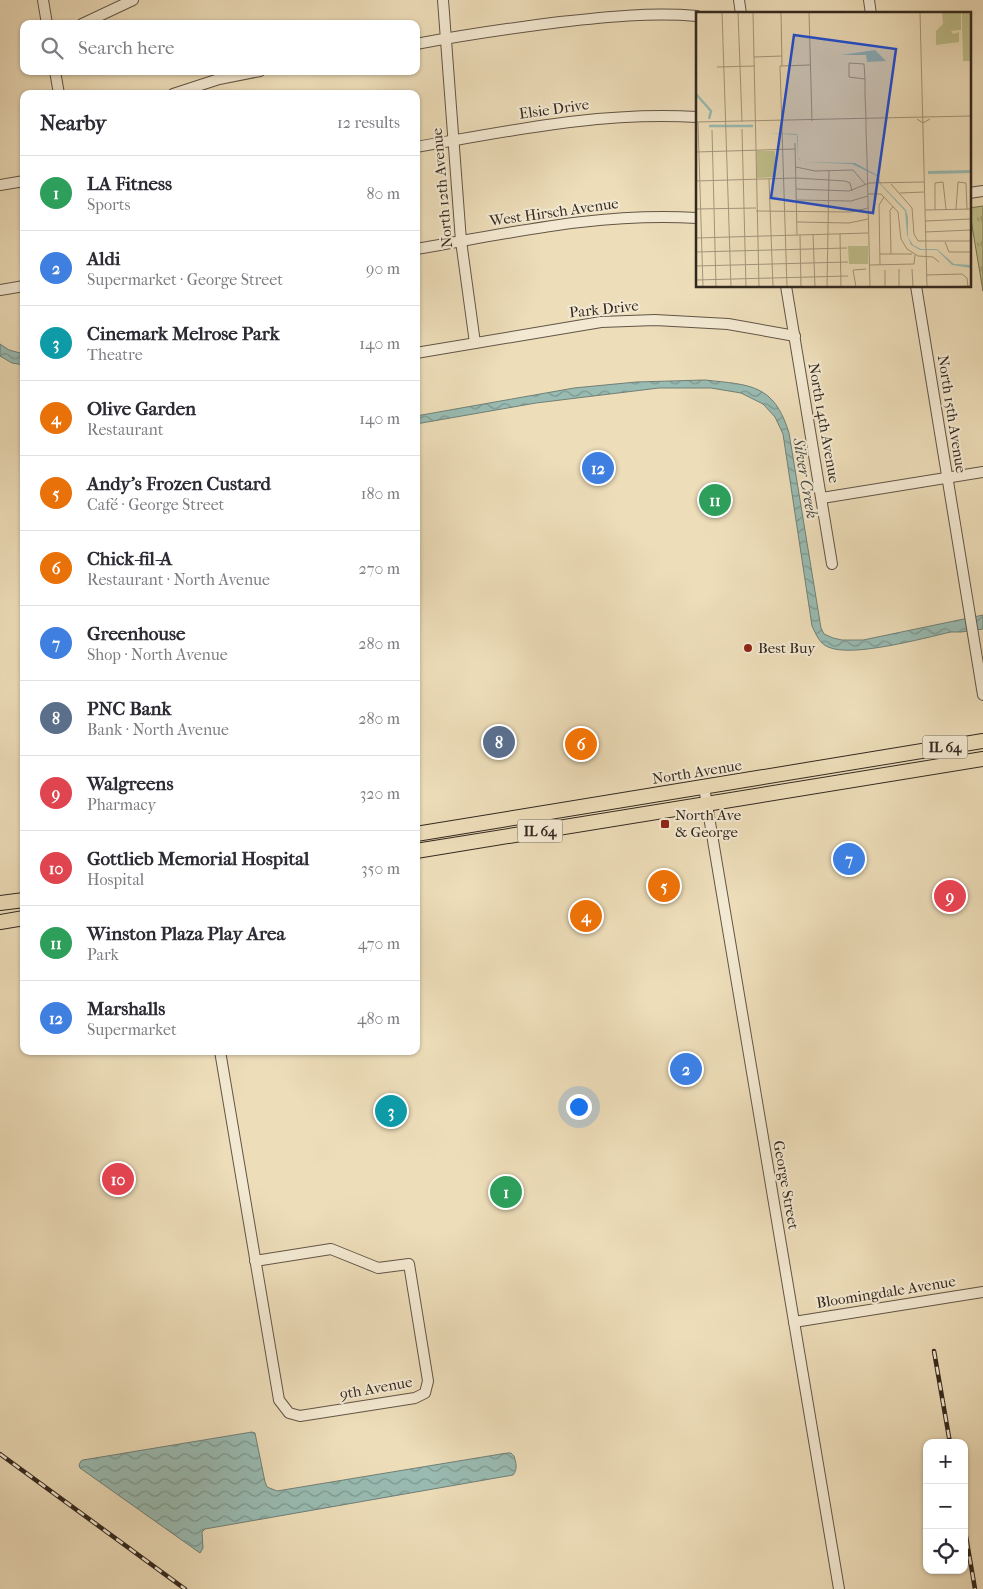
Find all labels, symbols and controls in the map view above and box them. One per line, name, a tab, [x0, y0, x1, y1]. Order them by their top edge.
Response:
inset map	[696, 12, 970, 288]
search box	[20, 20, 420, 75]
icon: search	[38, 34, 66, 62]
text: Search here	[78, 37, 174, 59]
street label: Elsie Drive	[518, 95, 591, 123]
text: Nearby	[40, 111, 106, 135]
text: 12 results	[337, 113, 400, 132]
street label: North 12th Avenue	[428, 127, 456, 249]
text: LA Fitness	[87, 173, 172, 195]
text: 1	[53, 184, 59, 203]
text: 80 m	[366, 184, 400, 203]
street label: West Hirsch Avenue	[487, 194, 620, 230]
text: Sports	[87, 195, 130, 214]
text: Aldi	[87, 248, 120, 270]
text: 2	[52, 259, 60, 278]
text: 90 m	[366, 259, 400, 278]
text: Supermarket · George Street	[87, 270, 283, 289]
street label: Park Drive	[568, 296, 640, 322]
text: Cinemark Melrose Park	[87, 323, 280, 345]
text: 3	[53, 334, 59, 353]
text: 140 m	[359, 334, 400, 353]
text: Theatre	[87, 345, 143, 364]
street label: North 15th Avenue	[934, 354, 970, 475]
street label: North 14th Avenue	[805, 362, 844, 485]
text: Olive Garden	[87, 398, 196, 420]
text: 4	[51, 409, 61, 428]
text: 140 m	[359, 409, 400, 428]
text: Restaurant	[87, 420, 163, 439]
water label: Silver Creek	[789, 435, 822, 520]
pin: 12	[582, 449, 614, 487]
text: Andy's Frozen Custard	[87, 473, 271, 495]
pin: 11	[699, 481, 731, 519]
text: 5	[53, 484, 59, 503]
text: 180 m	[361, 484, 400, 503]
text: Café · George Street	[87, 495, 224, 514]
text: Chick-fil-A	[87, 548, 172, 570]
text: 6	[52, 559, 60, 578]
text: 270 m	[359, 559, 400, 578]
text: Restaurant · North Avenue	[87, 570, 270, 589]
text: Greenhouse	[87, 623, 185, 645]
text: 7	[52, 634, 60, 653]
text: 280 m	[358, 634, 400, 653]
place label: Best Buy	[758, 639, 816, 657]
marker: Best Buy	[742, 642, 754, 654]
text: Shop · North Avenue	[87, 645, 228, 664]
text: PNC Bank	[87, 698, 171, 720]
text: 8	[52, 709, 60, 728]
text: 280 m	[358, 709, 400, 728]
text: Bank · North Avenue	[87, 720, 229, 739]
pin: 8	[483, 723, 515, 761]
pin: 6	[565, 725, 597, 763]
road number: IL 64	[922, 736, 968, 759]
street label: North Avenue	[651, 756, 744, 788]
text: Walgreens	[87, 773, 173, 795]
text: 9	[52, 784, 60, 803]
text: 320 m	[360, 784, 400, 803]
text: Pharmacy	[87, 795, 156, 814]
place label: North Ave & George	[675, 806, 742, 841]
marker: North Ave & George	[659, 818, 671, 830]
road number: IL 64	[518, 819, 562, 842]
pin: 7	[833, 840, 865, 878]
text: Gottlieb Memorial Hospital	[87, 848, 309, 870]
text: 10	[49, 859, 63, 878]
text: 350 m	[361, 859, 400, 878]
pin: 5	[648, 867, 680, 905]
text: Hospital	[87, 870, 144, 889]
pin: 9	[934, 877, 966, 915]
pin: 4	[570, 897, 602, 935]
text: Winston Plaza Play Area	[87, 923, 285, 945]
text: 11	[50, 934, 62, 953]
text: 470 m	[358, 934, 400, 953]
text: Park	[87, 945, 119, 964]
text: Marshalls	[87, 998, 165, 1020]
text: 12	[49, 1009, 63, 1028]
text: 480 m	[357, 1009, 400, 1028]
text: Supermarket	[87, 1020, 177, 1039]
pin: 2	[670, 1050, 702, 1088]
pin: 3	[375, 1092, 407, 1130]
your location	[566, 1094, 592, 1120]
street label: George Street	[769, 1139, 803, 1232]
pin: 10	[102, 1160, 134, 1198]
pin: 1	[490, 1173, 522, 1211]
street label: Bloomingdale Avenue	[815, 1272, 957, 1312]
street label: 9th Avenue	[338, 1373, 414, 1403]
map controls	[923, 1439, 968, 1574]
button: +	[923, 1439, 968, 1484]
button: −	[923, 1484, 968, 1529]
button: locate	[923, 1529, 968, 1574]

